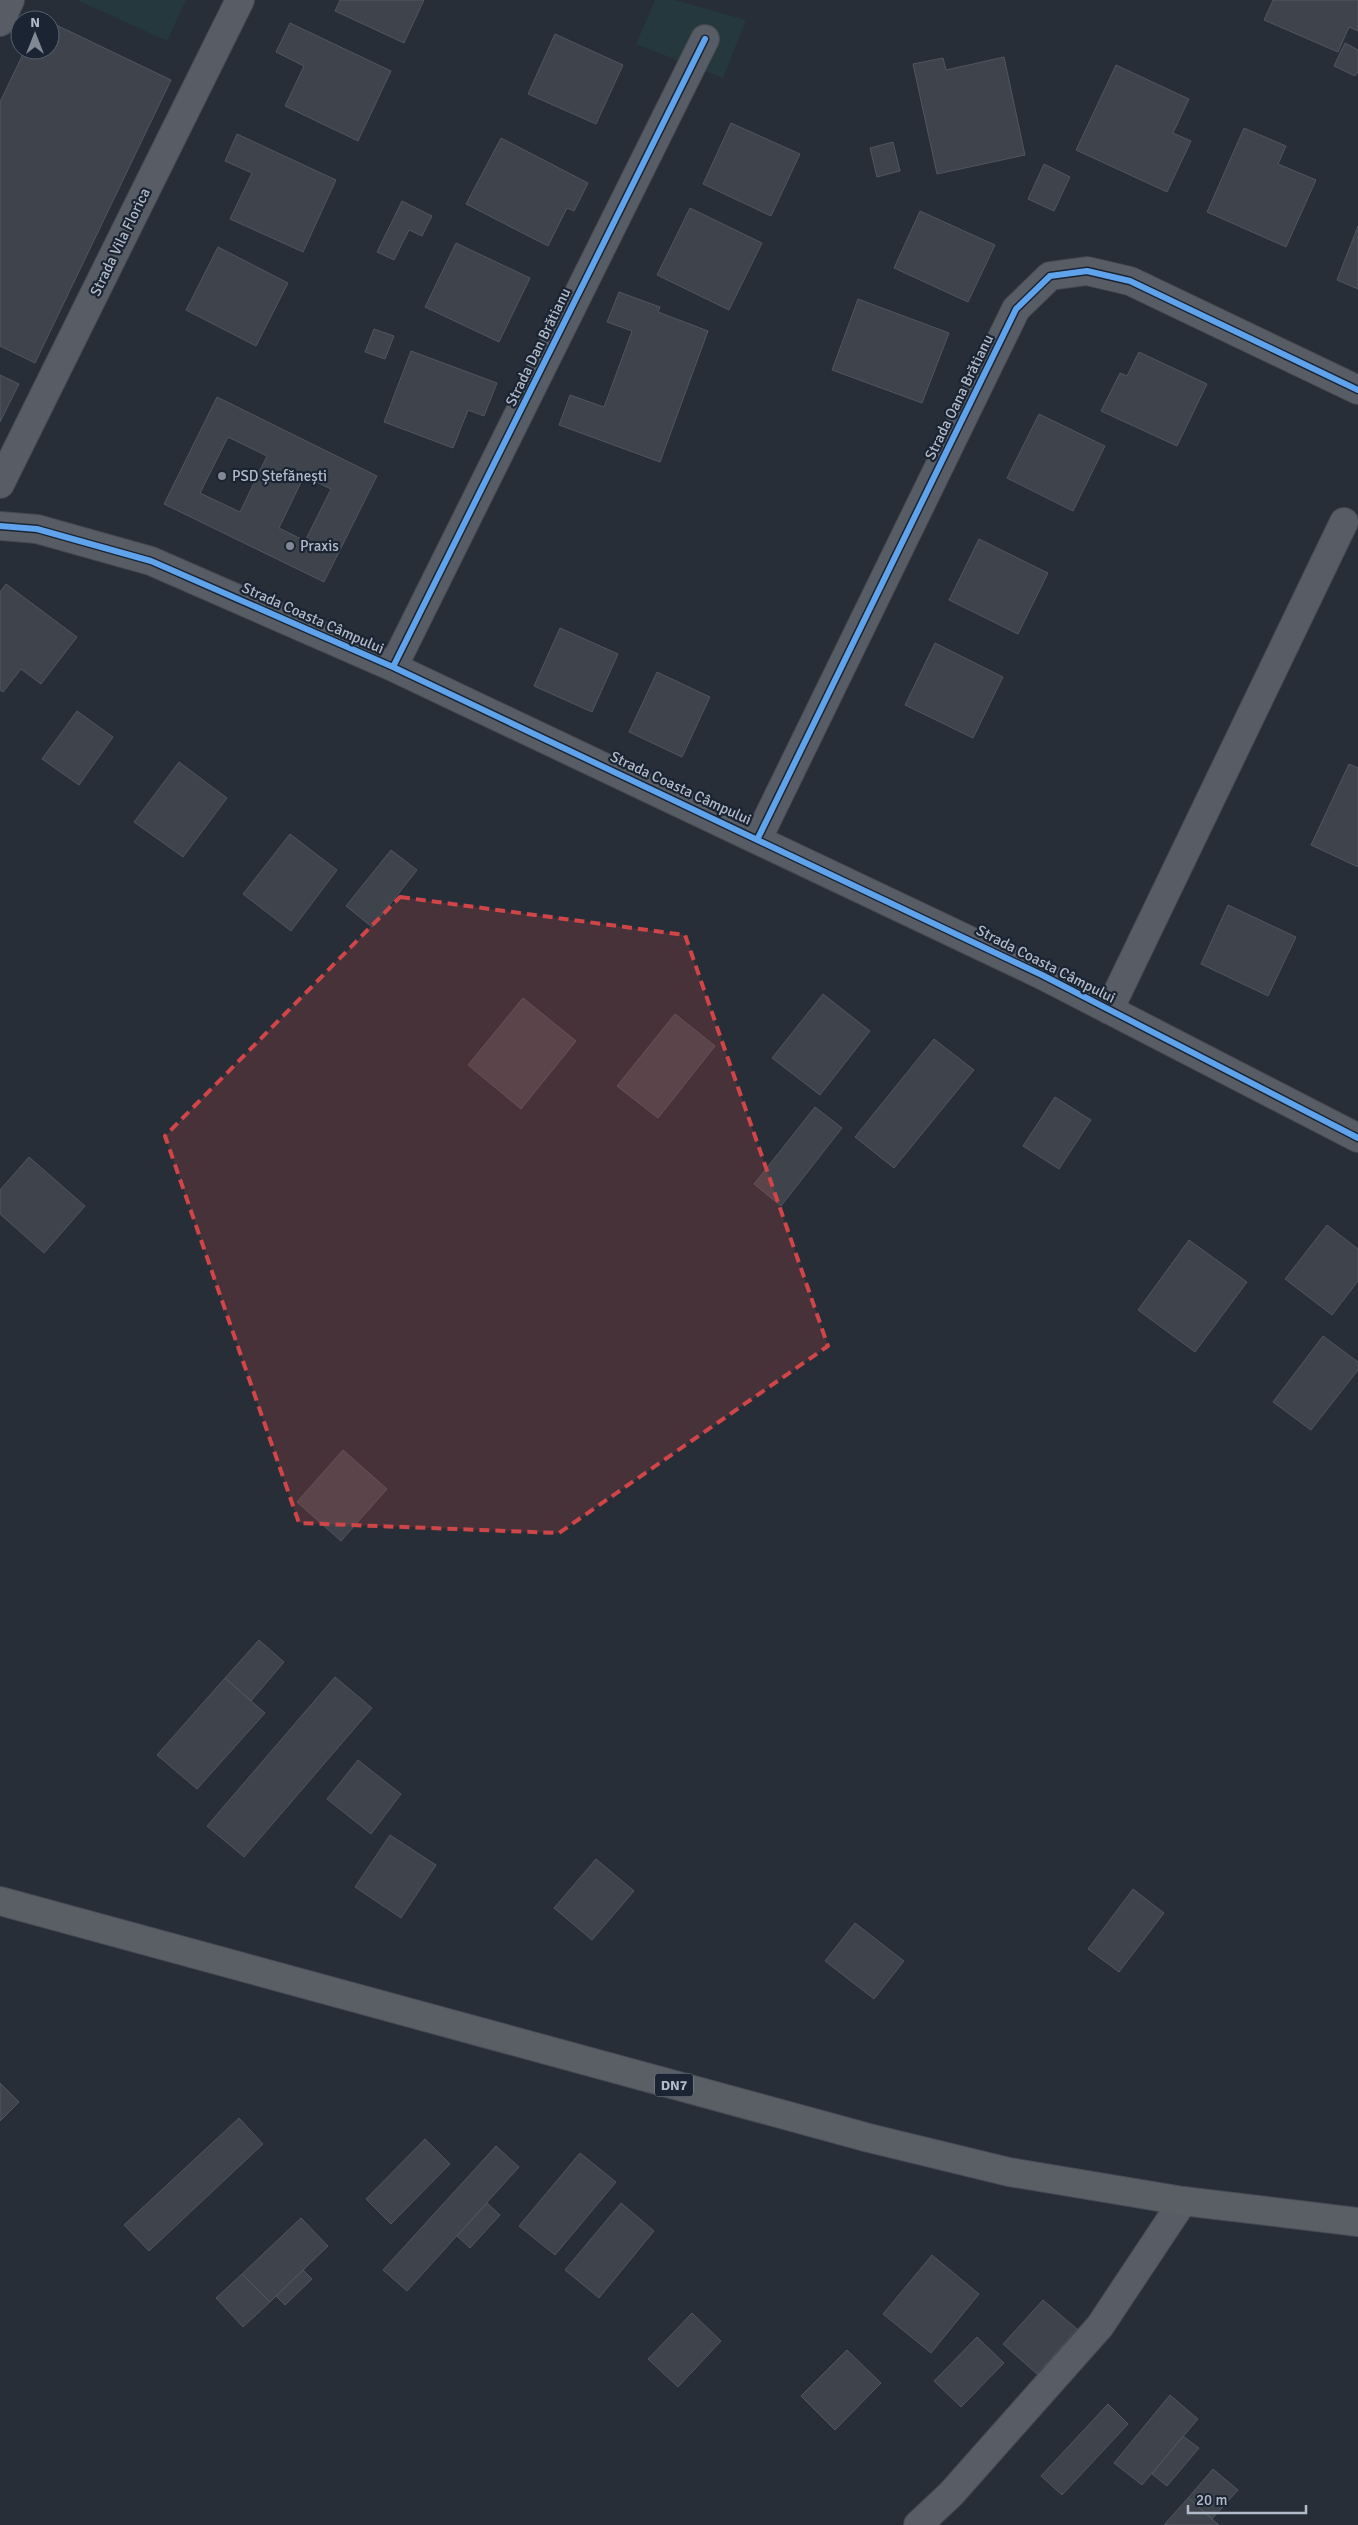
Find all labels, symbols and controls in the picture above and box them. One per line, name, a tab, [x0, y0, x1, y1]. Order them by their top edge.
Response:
north arrow	[10, 10, 60, 60]
text: N	[30, 14, 40, 31]
street label: Strada Vila Florica	[86, 185, 154, 299]
street label: Strada Dan Brătianu	[502, 285, 574, 409]
street label: Strada Oana Brătianu	[921, 332, 997, 462]
place label: PSD Ștefănești	[232, 467, 327, 485]
marker: PSD Ștefănești	[216, 470, 228, 482]
place label: Praxis	[300, 537, 339, 555]
marker: Praxis	[284, 540, 296, 552]
street label: Strada Coasta Câmpului	[239, 579, 387, 657]
street label: Strada Coasta Câmpului	[608, 747, 754, 829]
street label: Strada Coasta Câmpului	[973, 921, 1119, 1007]
road number: DN7	[655, 2074, 693, 2096]
scale bar	[1188, 2482, 1306, 2514]
text: 20 m	[1196, 2491, 1227, 2509]

